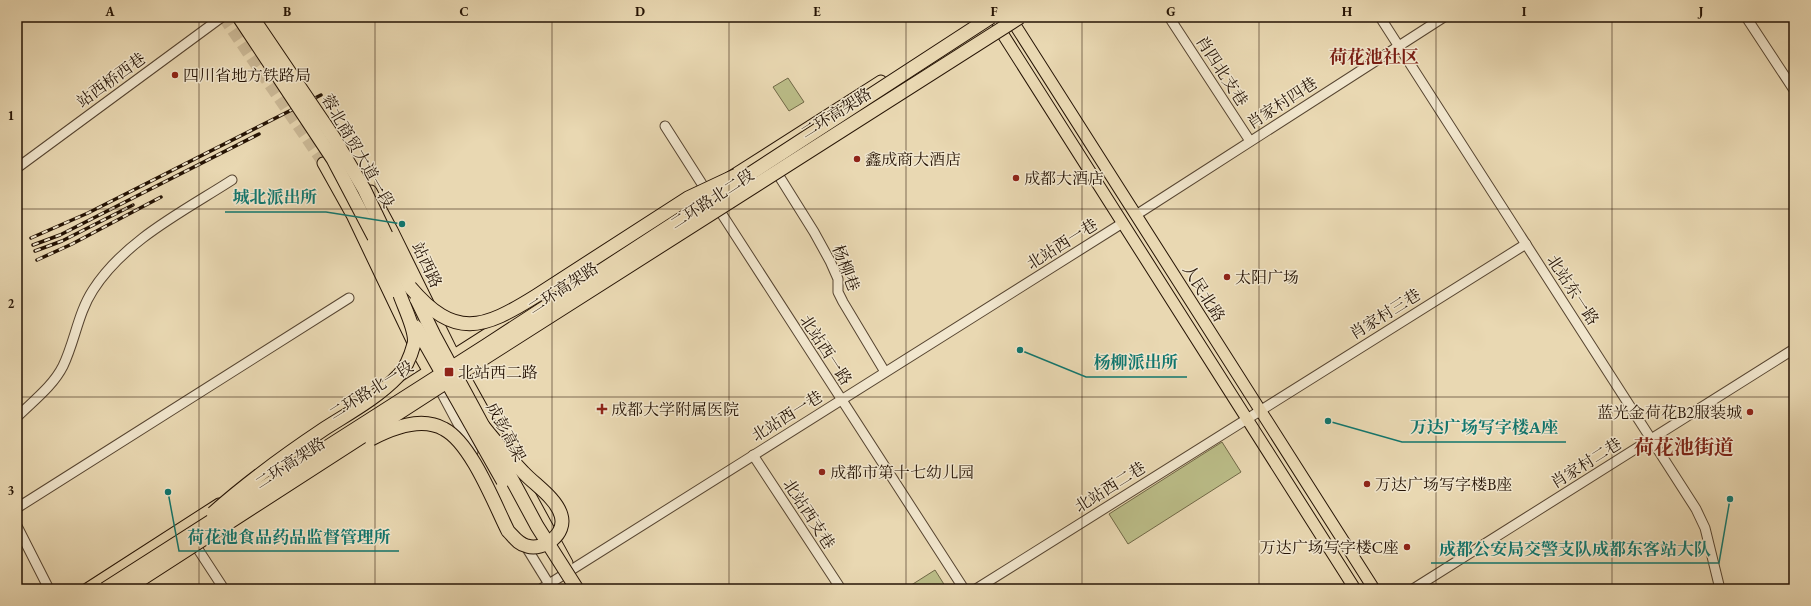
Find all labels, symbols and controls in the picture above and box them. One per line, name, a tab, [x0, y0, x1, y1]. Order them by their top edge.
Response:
text: A	[104, 3, 115, 20]
text: B	[283, 3, 291, 20]
text: C	[459, 3, 469, 20]
text: D	[635, 3, 645, 20]
text: E	[813, 3, 821, 20]
text: F	[990, 3, 998, 20]
text: G	[1166, 3, 1176, 20]
text: H	[1342, 3, 1353, 20]
text: I	[1522, 3, 1527, 20]
text: J	[1697, 3, 1704, 20]
street label: 肖四北支巷	[1191, 32, 1253, 110]
district label: 荷花池社区	[1329, 45, 1419, 68]
street label: 站西桥西巷	[72, 48, 150, 112]
place label: 四川省地方铁路局	[183, 65, 311, 86]
marker: 四川省地方铁路局	[170, 70, 180, 80]
street label: 肖家村四巷	[1243, 72, 1321, 134]
street label: 二环高架路	[797, 83, 875, 143]
street label: 蓉北商贸大道一段	[317, 90, 399, 212]
text: 1	[8, 107, 15, 124]
place label: 鑫成商大酒店	[865, 149, 961, 170]
marker: 鑫成商大酒店	[852, 154, 862, 164]
street label: 二环路北二段	[666, 164, 758, 234]
place label: 成都大酒店	[1024, 168, 1104, 189]
marker: 成都大酒店	[1011, 173, 1021, 183]
callout: 城北派出所	[225, 183, 326, 212]
text: 城北派出所	[233, 186, 318, 208]
street label: 北站西一巷	[1023, 214, 1101, 274]
street label: 站西路	[407, 239, 447, 291]
street label: 杨柳巷	[828, 242, 864, 294]
street label: 北站东一路	[1542, 251, 1604, 329]
street label: 二环高架路	[524, 257, 602, 319]
street label: 人民北路	[1178, 260, 1230, 326]
place label: 太阳广场	[1235, 267, 1299, 288]
marker: 太阳广场	[1222, 272, 1232, 282]
street label: 肖家村三巷	[1346, 284, 1424, 344]
text: 2	[8, 295, 15, 312]
street label: 北站西一路	[795, 311, 857, 389]
callout: 杨柳派出所	[1086, 348, 1187, 377]
text: 杨柳派出所	[1094, 351, 1179, 373]
street label: 二环路北一段	[325, 356, 417, 424]
place label: 北站西二路	[458, 362, 538, 383]
marker: 北站西二路	[443, 366, 455, 378]
street label: 北站西一巷	[748, 386, 826, 446]
street label: 成彭高架	[482, 399, 530, 465]
place label: 成都大学附属医院	[611, 399, 739, 420]
place label: 蓝光金荷花B2服装城	[1597, 402, 1742, 423]
marker: 成都大学附属医院	[596, 403, 608, 415]
marker: 蓝光金荷花B2服装城	[1745, 407, 1755, 417]
callout: 万达广场写字楼A座	[1402, 413, 1566, 442]
text: 万达广场写字楼A座	[1410, 416, 1558, 438]
street label: 二环高架路	[251, 432, 329, 494]
street label: 肖家村二巷	[1547, 433, 1625, 493]
district label: 荷花池街道	[1634, 434, 1734, 460]
street label: 北站西二巷	[1071, 457, 1149, 517]
place label: 成都市第十七幼儿园	[830, 462, 974, 483]
marker: 成都市第十七幼儿园	[817, 467, 827, 477]
place label: 万达广场写字楼B座	[1375, 474, 1512, 495]
street label: 北站西支巷	[778, 475, 840, 553]
marker: 万达广场写字楼B座	[1362, 479, 1372, 489]
text: 3	[8, 482, 15, 499]
callout: 荷花池食品药品监督管理所	[179, 522, 399, 551]
text: 荷花池食品药品监督管理所	[187, 526, 391, 548]
callout: 成都公安局交警支队成都东客站大队	[1431, 534, 1719, 563]
place label: 万达广场写字楼C座	[1260, 537, 1399, 558]
text: 成都公安局交警支队成都东客站大队	[1439, 538, 1711, 560]
marker: 万达广场写字楼C座	[1402, 542, 1412, 552]

